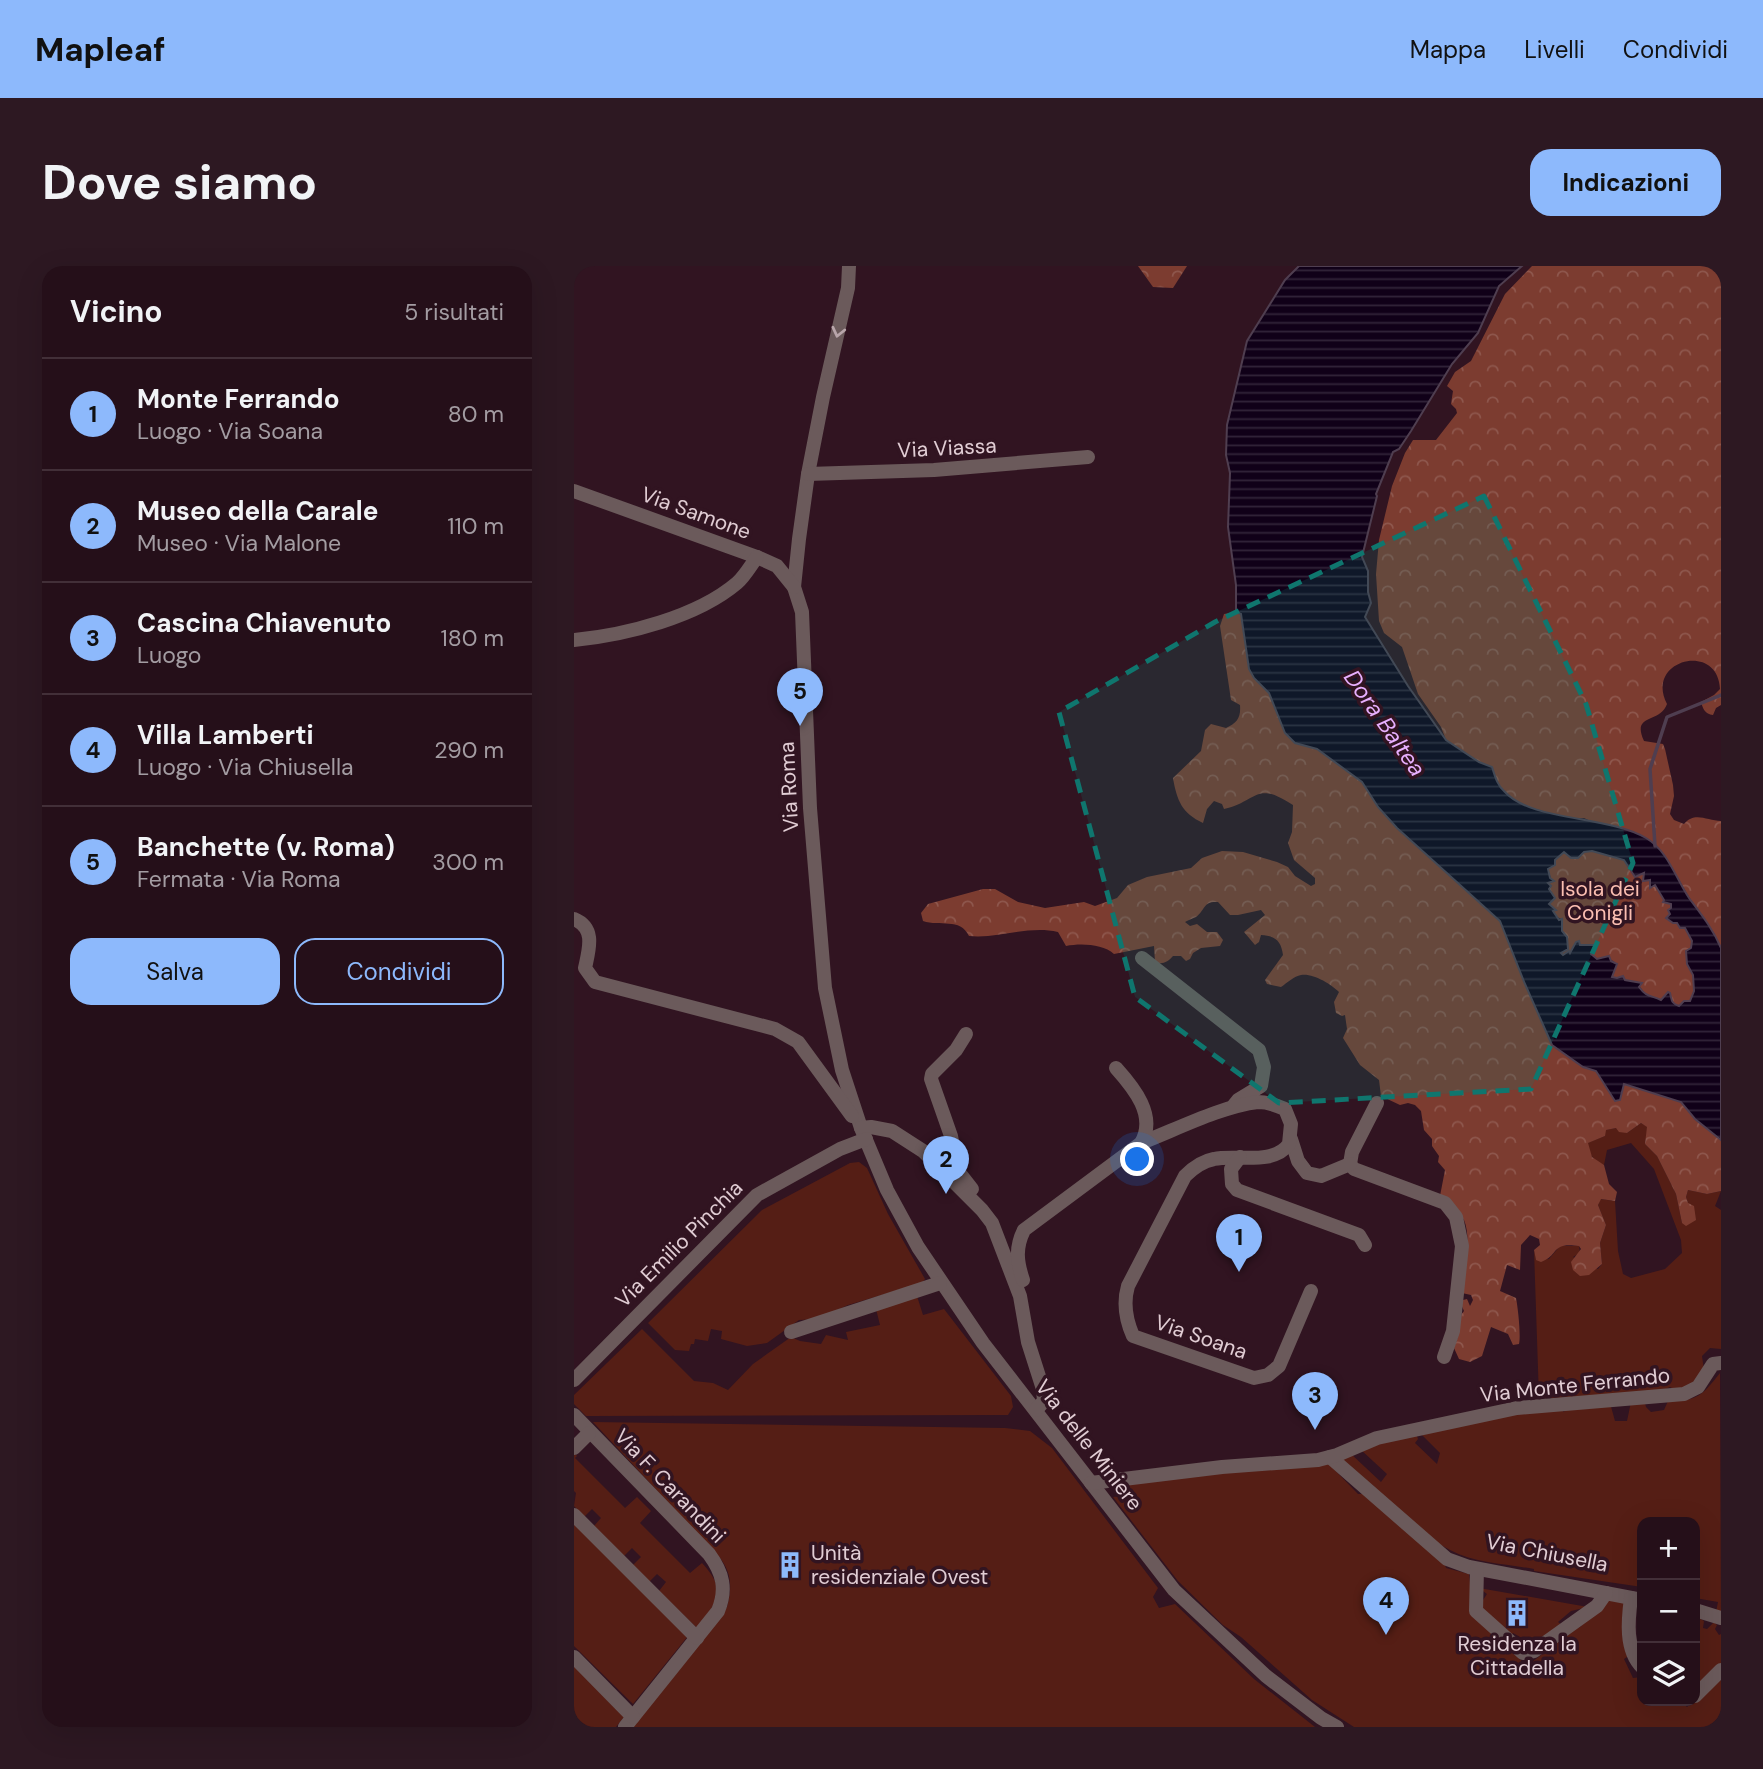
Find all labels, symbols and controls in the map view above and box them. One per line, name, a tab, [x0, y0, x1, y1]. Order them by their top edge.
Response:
text: Mapleaf	[35, 28, 165, 71]
text: Mappa	[1410, 34, 1486, 65]
text: Livelli	[1524, 34, 1585, 65]
text: Condividi	[1623, 34, 1728, 65]
button: Indicazioni	[1530, 149, 1721, 216]
text: Dove siamo	[42, 150, 317, 214]
text: Vicino	[70, 292, 163, 331]
text: 5 risultati	[404, 297, 504, 327]
one-way arrow	[832, 325, 846, 337]
text: Monte Ferrando	[137, 382, 340, 416]
text: 1	[89, 399, 97, 429]
text: 80 m	[448, 399, 504, 429]
text: Luogo · Via Soana	[137, 416, 323, 446]
street label: Via Viassa	[897, 431, 997, 465]
street label: Via Samone	[637, 480, 755, 546]
text: Museo della Carale	[137, 494, 378, 528]
text: 2	[86, 511, 100, 541]
text: 110 m	[447, 511, 504, 541]
text: Museo · Via Malone	[137, 528, 341, 558]
text: Cascina Chiavenuto	[137, 606, 391, 640]
text: 3	[86, 623, 100, 653]
text: 180 m	[440, 623, 504, 653]
text: Luogo	[137, 640, 201, 670]
water label: Dora Baltea	[1337, 664, 1433, 782]
pin: 5	[777, 668, 823, 726]
text: Villa Lamberti	[137, 718, 314, 752]
text: 4	[86, 735, 100, 765]
text: 290 m	[434, 735, 504, 765]
street label: Via Roma	[773, 741, 805, 833]
text: Luogo · Via Chiusella	[137, 752, 354, 782]
text: Banchette (v. Roma)	[137, 830, 395, 864]
text: 5	[86, 847, 100, 877]
text: 300 m	[432, 847, 504, 877]
text: Fermata · Via Roma	[137, 864, 341, 894]
park label: Isola dei Conigli	[1560, 875, 1640, 927]
button: Salva	[70, 938, 280, 1005]
button: Condividi	[294, 938, 504, 1005]
pin: 2	[923, 1136, 969, 1194]
your location	[1120, 1142, 1154, 1176]
street label: Via Emilio Pinchia	[609, 1174, 749, 1314]
pin: 1	[1216, 1214, 1262, 1272]
street label: Via Soana	[1151, 1308, 1251, 1366]
street label: Via Monte Ferrando	[1479, 1361, 1671, 1409]
pin: 3	[1292, 1372, 1338, 1430]
street label: Via delle Miniere	[1029, 1374, 1149, 1516]
street label: Via F. Carandini	[608, 1423, 732, 1549]
map controls	[1637, 1517, 1700, 1706]
button: +	[1637, 1517, 1700, 1580]
street label: Via Chiusella	[1484, 1527, 1610, 1579]
place label: Unità residenziale Ovest	[811, 1539, 988, 1591]
building icon: Unità residenziale Ovest	[775, 1550, 805, 1580]
pin: 4	[1363, 1577, 1409, 1635]
button: −	[1637, 1580, 1700, 1643]
building icon: Residenza la Cittadella	[1502, 1598, 1532, 1628]
place label: Residenza la Cittadella	[1457, 1630, 1577, 1682]
button: layers	[1637, 1643, 1700, 1706]

